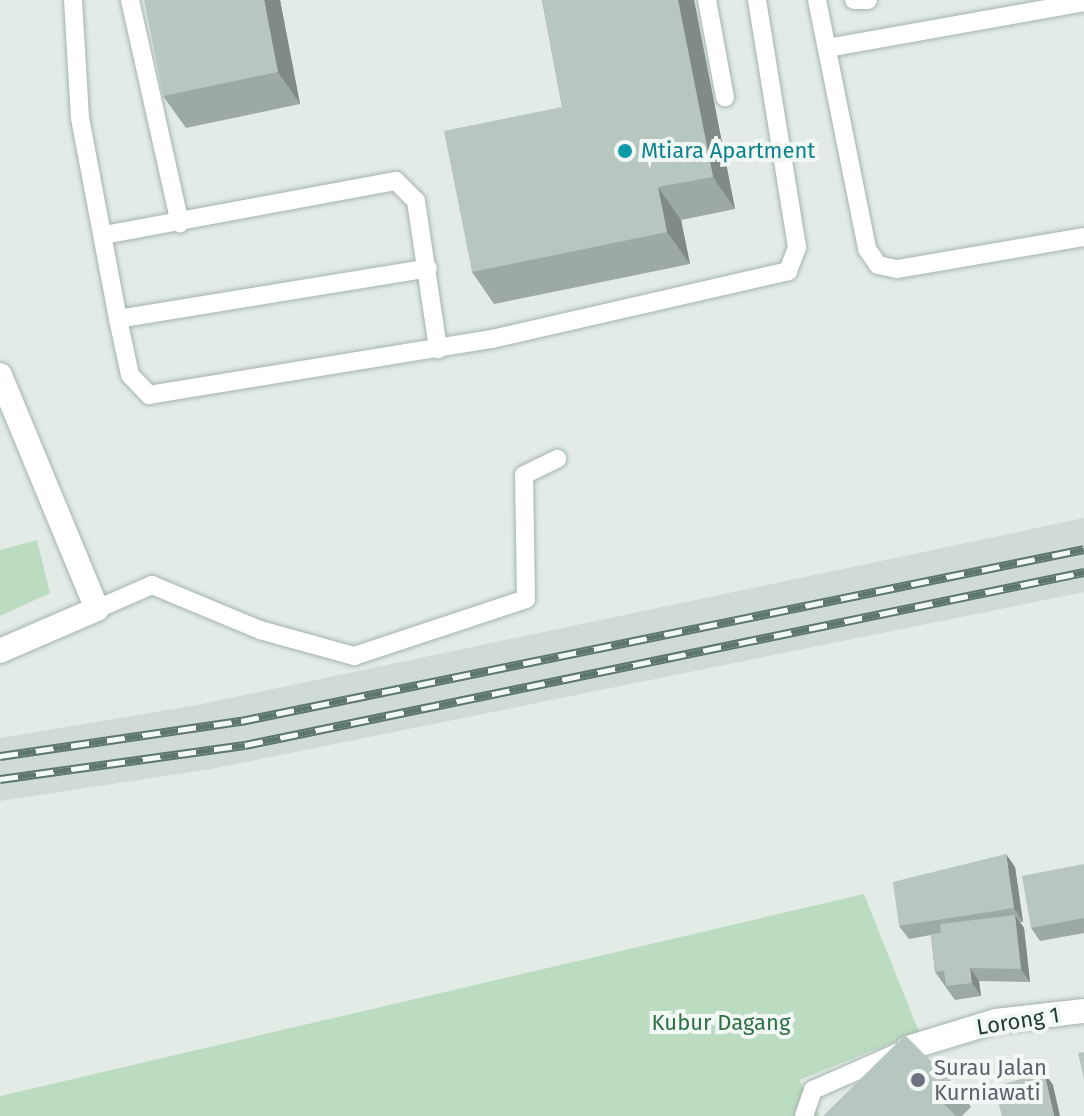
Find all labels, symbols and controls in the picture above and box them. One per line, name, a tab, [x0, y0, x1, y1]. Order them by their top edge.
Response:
place label: Mtiara Apartment	[641, 138, 815, 164]
marker: Mtiara Apartment	[616, 142, 634, 160]
street label: Lorong 1	[975, 1001, 1061, 1041]
park label: Kubur Dagang	[652, 1010, 790, 1036]
place label: Surau Jalan Kurniawati	[934, 1054, 1047, 1106]
marker: Surau Jalan Kurniawati	[909, 1071, 927, 1089]

